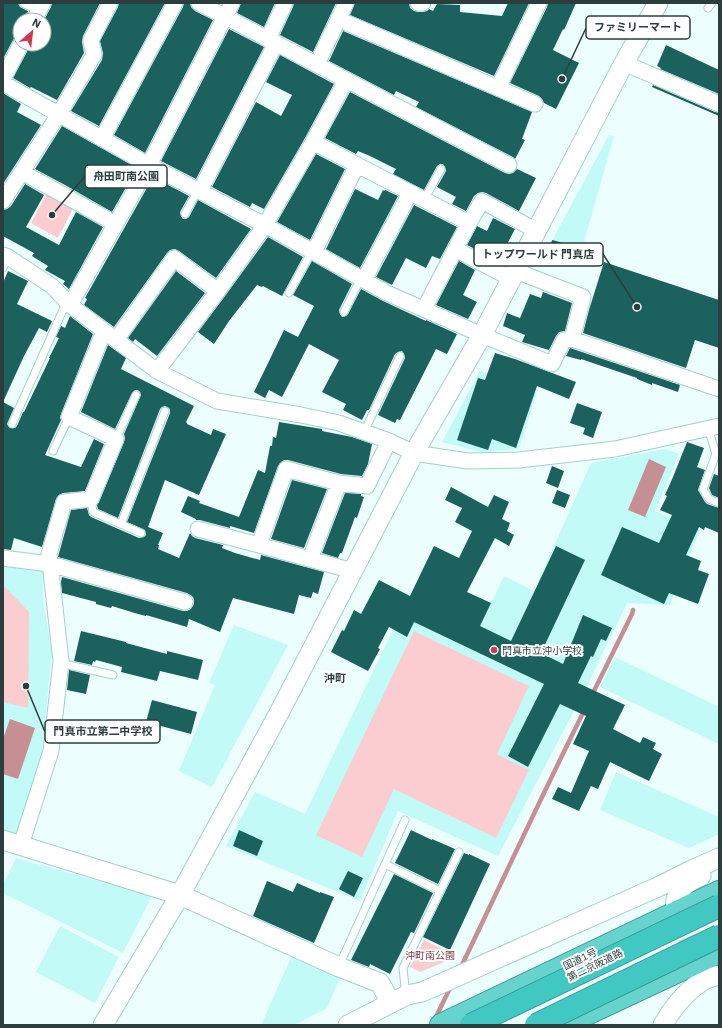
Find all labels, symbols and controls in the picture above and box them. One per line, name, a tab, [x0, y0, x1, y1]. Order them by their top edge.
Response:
north arrow	[12, 12, 52, 52]
text: N	[30, 15, 44, 31]
callout: ファミリーマート	[586, 16, 690, 39]
text: ファミリーマート	[594, 20, 682, 34]
callout: 舟田町南公園	[85, 165, 167, 188]
text: 舟田町南公園	[93, 169, 159, 183]
callout: トップワールド 門真店	[474, 243, 603, 266]
text: トップワールド 門真店	[482, 247, 594, 261]
place label: 門真市立沖小学校	[502, 644, 582, 657]
marker: 門真市立沖小学校	[489, 645, 499, 655]
district label: 沖町	[324, 671, 346, 685]
callout: 門真市立第二中学校	[45, 720, 160, 743]
text: 門真市立第二中学校	[54, 724, 153, 738]
street label: 国道1号	[561, 945, 599, 973]
street label: 第二京阪道路	[565, 946, 625, 984]
park label: 沖町南公園	[405, 949, 455, 962]

